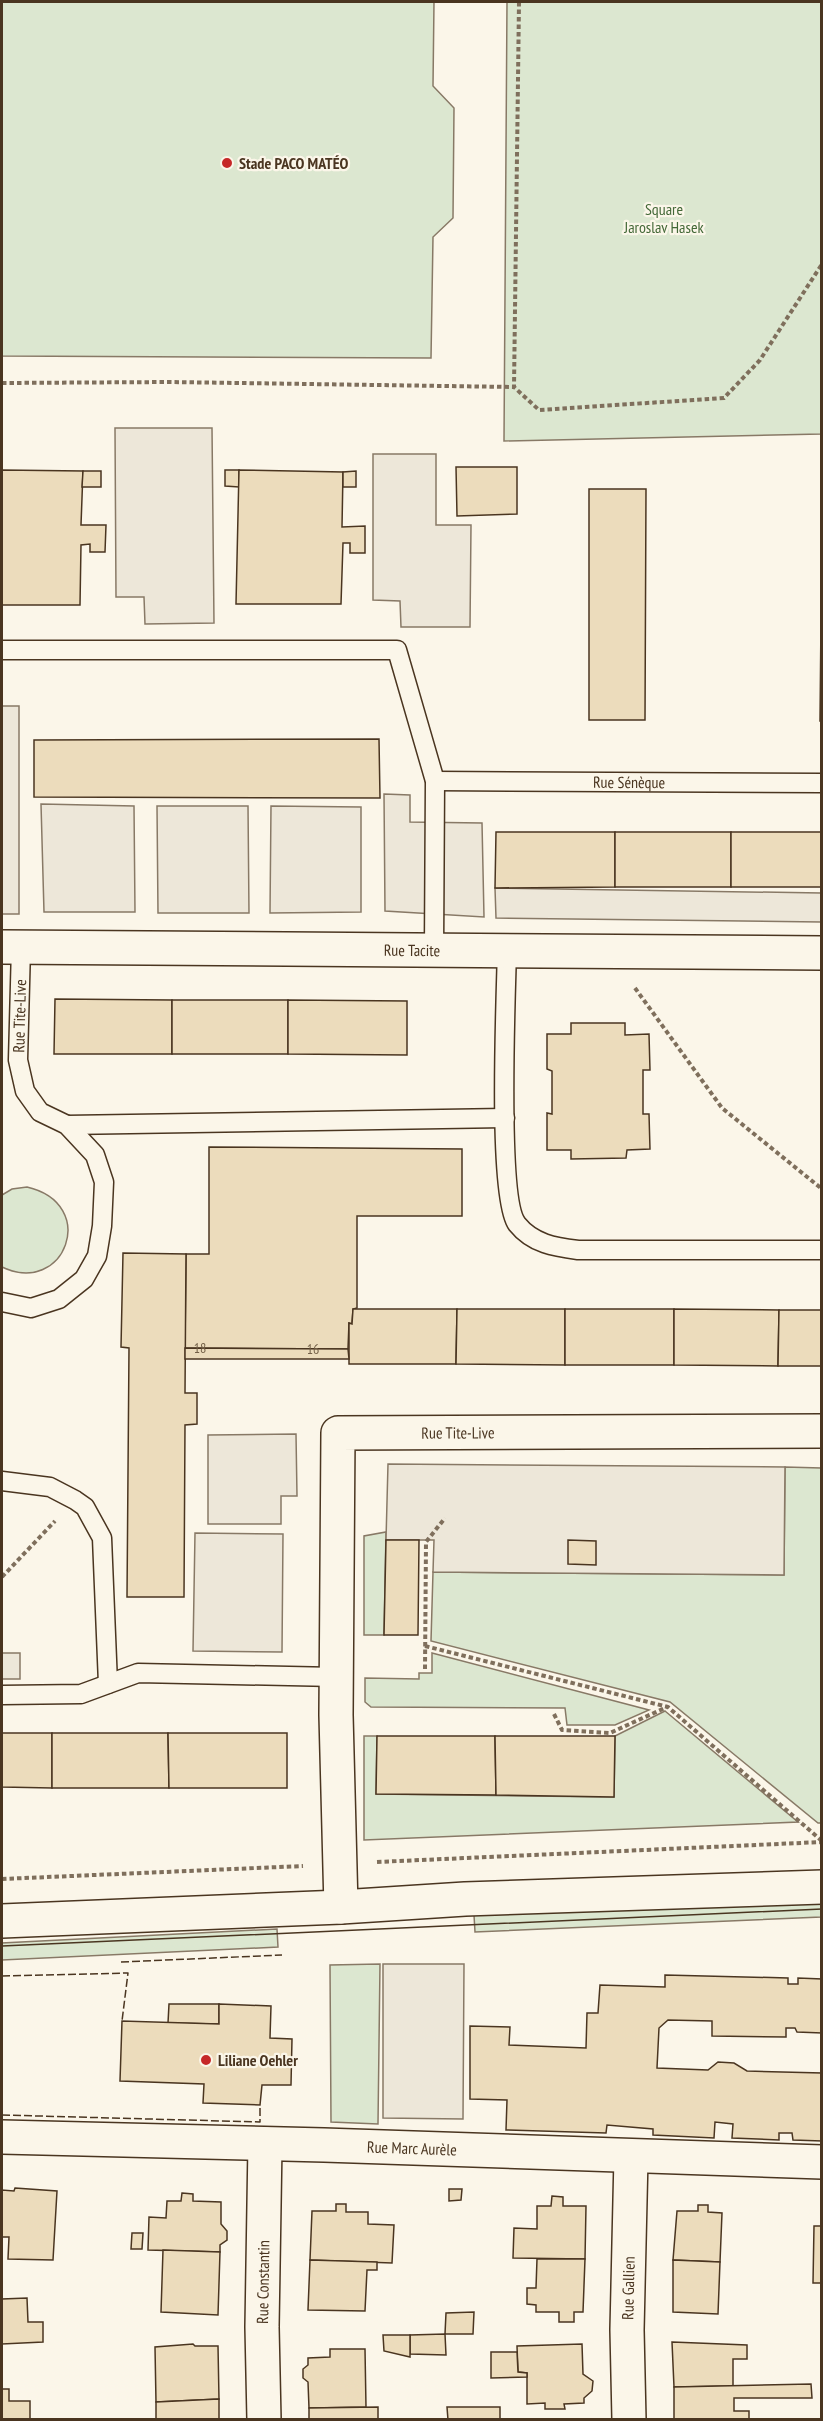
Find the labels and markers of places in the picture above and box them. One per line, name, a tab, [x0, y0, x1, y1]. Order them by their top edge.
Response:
place label: Stade PACO MATÉO	[239, 153, 349, 173]
marker: Stade PACO MATÉO	[220, 156, 234, 170]
place label: Liliane Oehler	[218, 2050, 298, 2070]
marker: Liliane Oehler	[199, 2053, 213, 2067]

